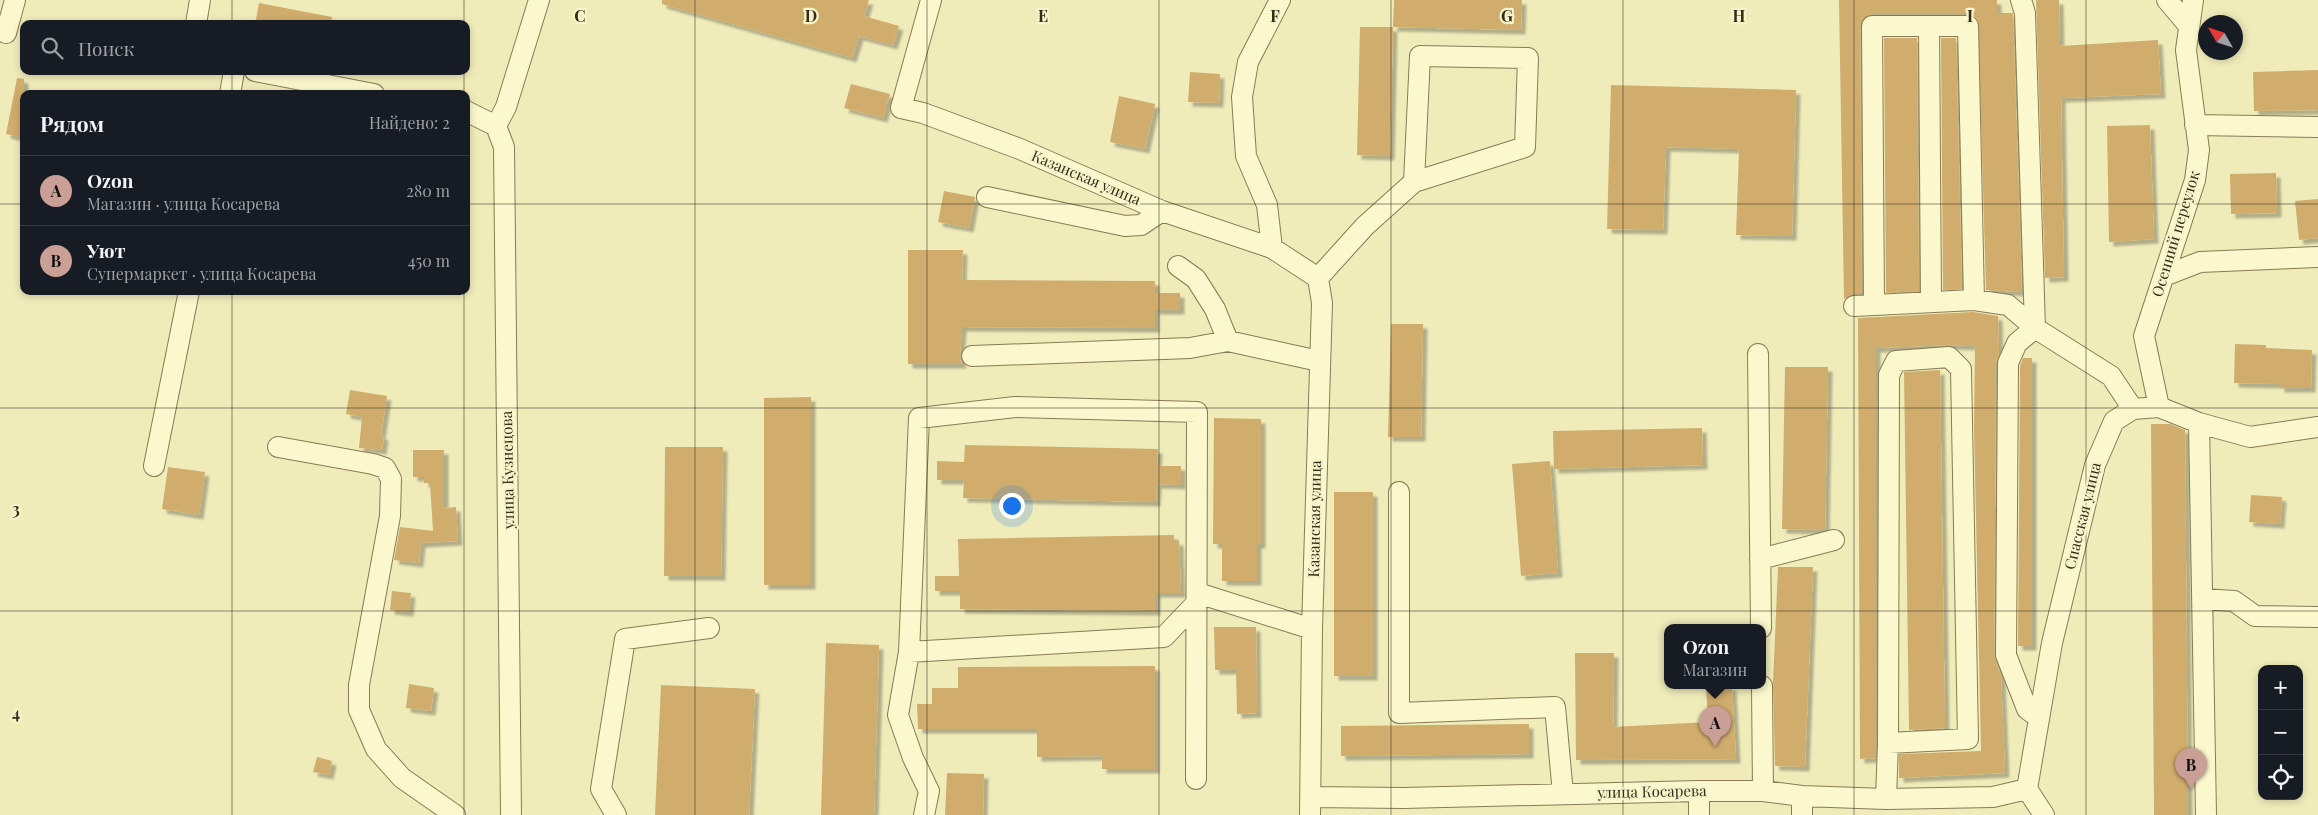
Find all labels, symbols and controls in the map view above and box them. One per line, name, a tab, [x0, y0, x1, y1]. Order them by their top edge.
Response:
text: C	[574, 5, 586, 26]
text: D	[805, 5, 817, 26]
text: E	[1038, 5, 1048, 26]
text: F	[1270, 5, 1280, 26]
text: G	[1501, 5, 1513, 26]
text: H	[1733, 5, 1746, 26]
text: I	[1967, 5, 1973, 26]
north arrow	[2198, 15, 2243, 60]
search box	[20, 20, 470, 75]
icon: search	[38, 34, 66, 62]
text: Поиск	[78, 35, 134, 61]
text: Рядом	[40, 109, 104, 137]
text: Найдено: 2	[369, 112, 450, 133]
street label: Казанская улица	[1029, 145, 1145, 209]
text: Ozon	[87, 167, 133, 193]
street label: Осенний переулок	[2146, 168, 2204, 299]
text: A	[51, 180, 61, 201]
text: 280 m	[406, 180, 450, 201]
text: Магазин · улица Косарева	[87, 193, 280, 214]
text: Уют	[87, 237, 126, 263]
text: B	[51, 250, 61, 271]
text: 450 m	[408, 250, 450, 271]
text: Супермаркет · улица Косарева	[87, 263, 316, 284]
street label: улица Кузнецова	[496, 410, 518, 530]
street label: Казанская улица	[1303, 460, 1325, 578]
street label: Спасская улица	[2059, 460, 2105, 571]
your location	[999, 493, 1025, 519]
text: 3	[12, 498, 20, 519]
popup	[1664, 624, 1766, 689]
text: Ozon	[1683, 633, 1729, 659]
text: Магазин	[1683, 659, 1747, 680]
map controls	[2258, 665, 2303, 800]
button: +	[2258, 665, 2303, 710]
text: 4	[12, 702, 20, 723]
pin: A	[1699, 706, 1731, 747]
button: −	[2258, 710, 2303, 755]
pin: B	[2175, 748, 2207, 789]
button: locate	[2258, 755, 2303, 800]
street label: улица Косарева	[1596, 780, 1707, 802]

